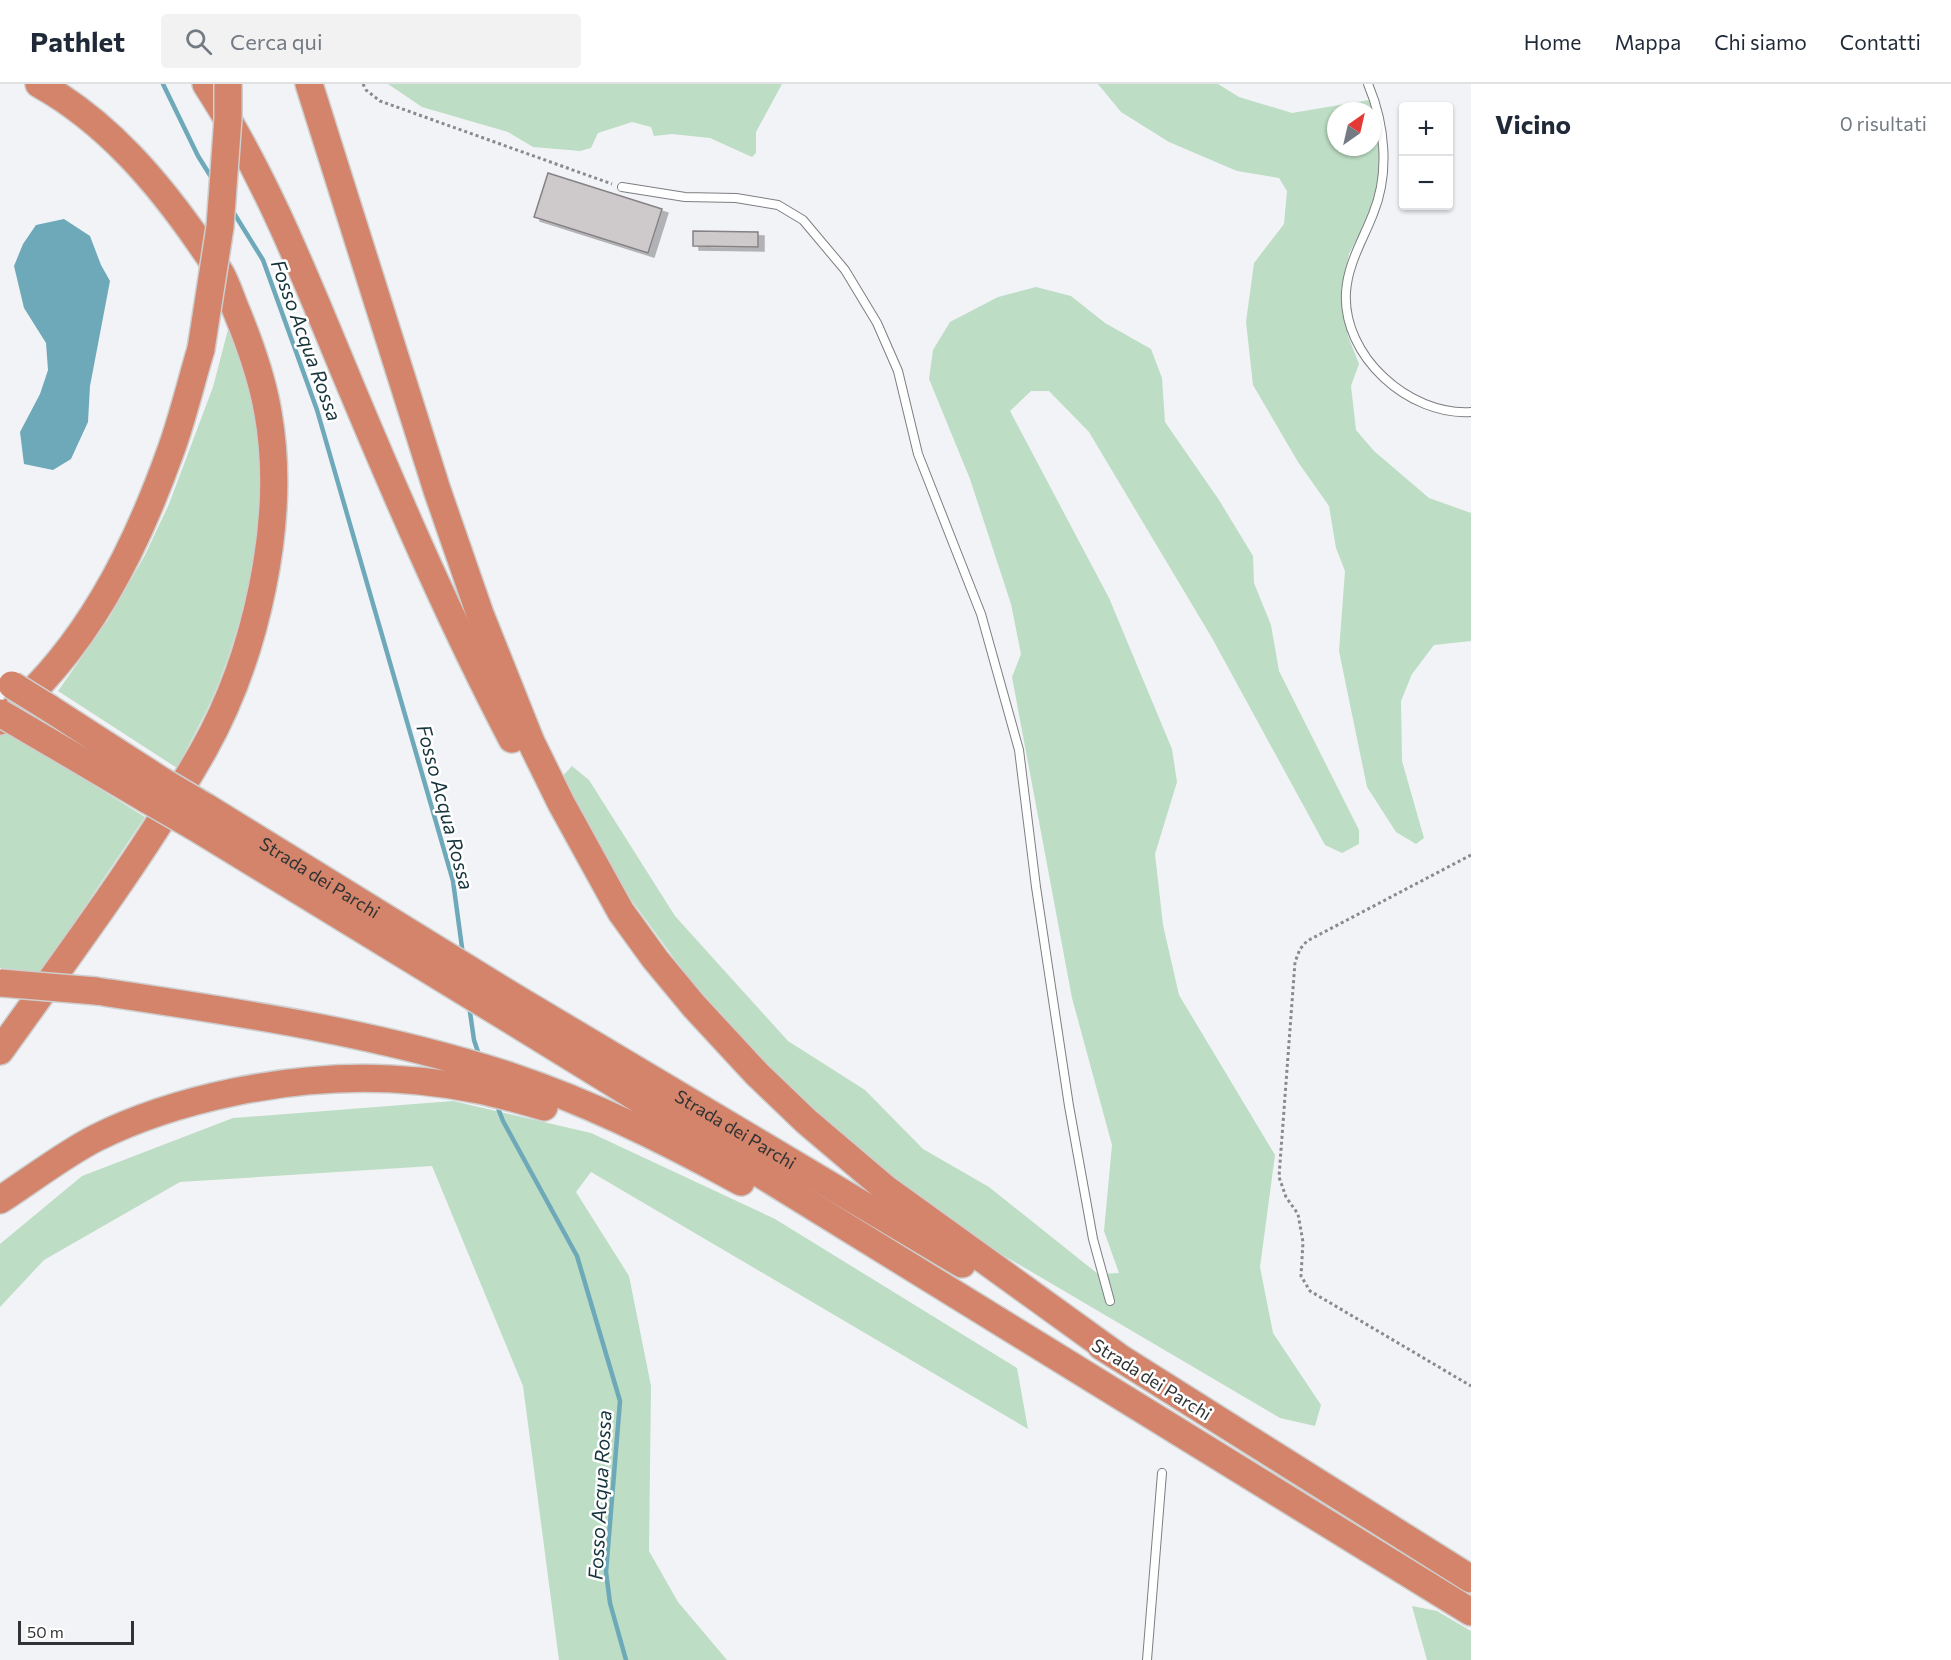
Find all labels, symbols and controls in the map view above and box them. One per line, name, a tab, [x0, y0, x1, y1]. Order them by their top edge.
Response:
search box	[161, 14, 581, 68]
text: Pathlet	[30, 24, 125, 58]
icon: search	[182, 25, 215, 58]
text: Cerca qui	[230, 28, 323, 55]
text: Home	[1524, 29, 1581, 54]
text: Mappa	[1614, 29, 1681, 54]
text: Chi siamo	[1714, 29, 1807, 54]
text: Contatti	[1840, 29, 1921, 54]
north arrow	[1327, 102, 1381, 156]
map controls	[1399, 102, 1453, 210]
button: +	[1399, 102, 1453, 156]
text: Vicino	[1495, 108, 1571, 139]
text: 0 risultati	[1840, 111, 1927, 135]
button: −	[1399, 156, 1453, 210]
water label: Fosso Acqua Rossa	[267, 256, 347, 424]
water label: Fosso Acqua Rossa	[412, 722, 480, 892]
street label: Strada dei Parchi	[256, 832, 384, 923]
street label: Strada dei Parchi	[671, 1085, 800, 1174]
street label: Strada dei Parchi	[1088, 1333, 1216, 1425]
water label: Fosso Acqua Rossa	[583, 1410, 615, 1580]
scale bar	[18, 1618, 134, 1646]
text: 50 m	[27, 1622, 64, 1641]

